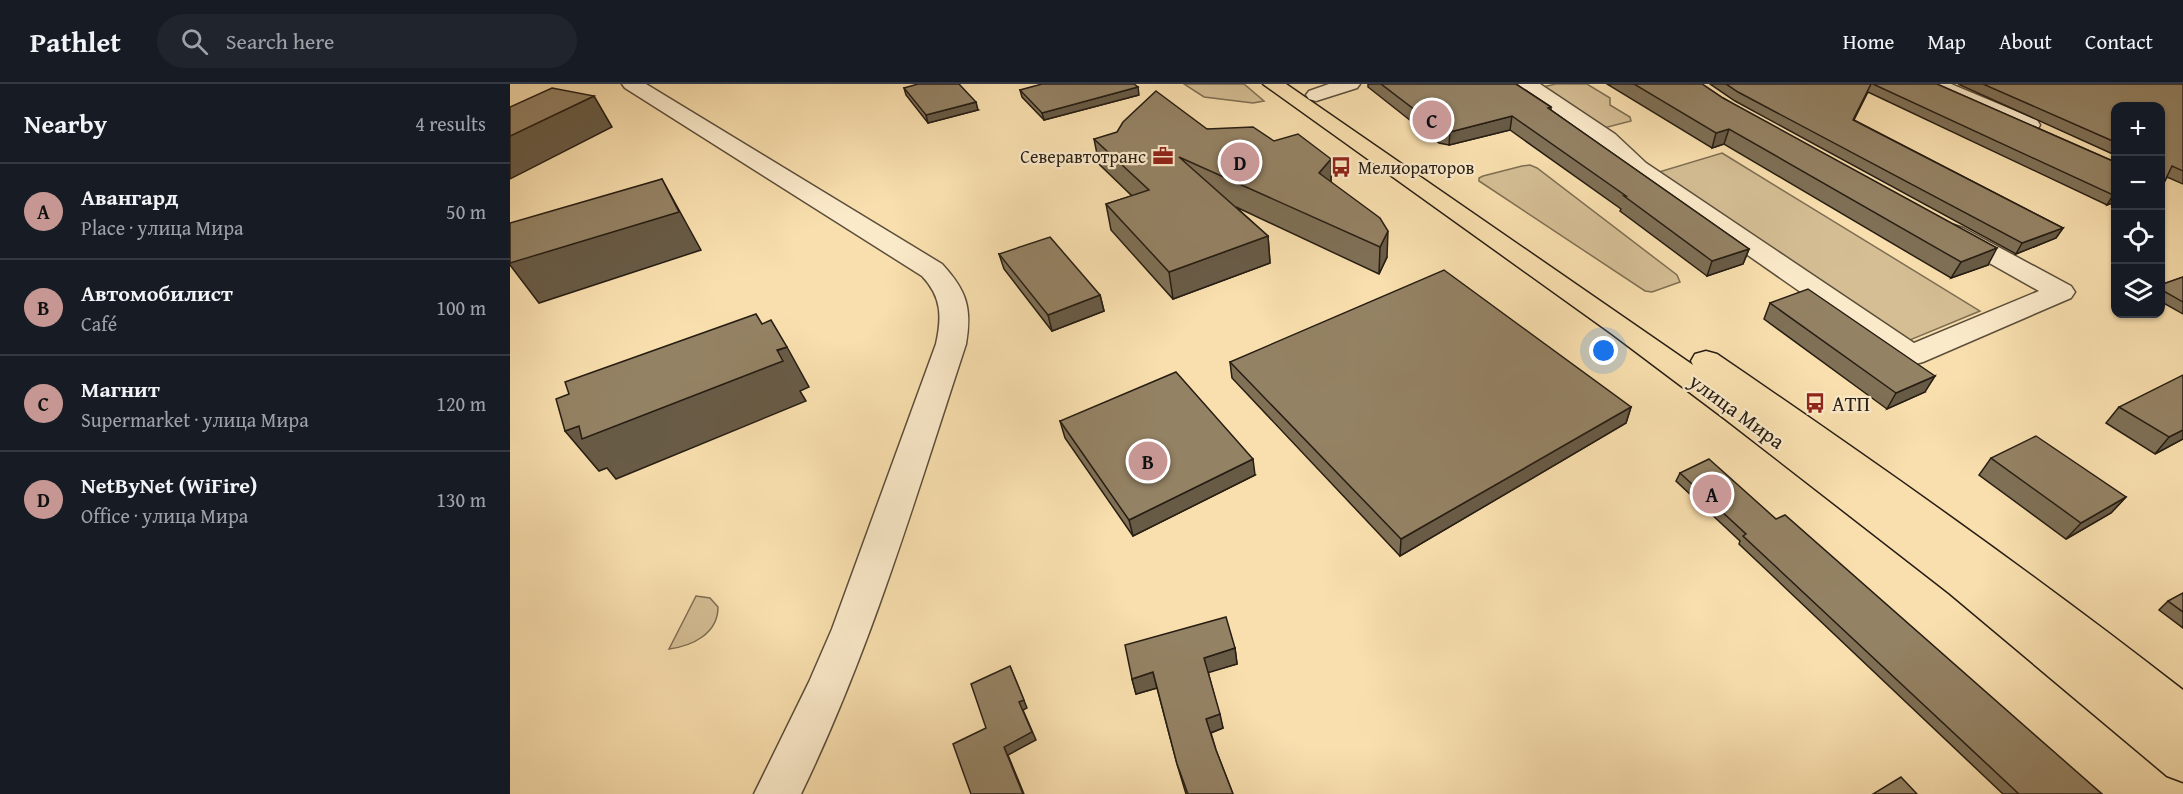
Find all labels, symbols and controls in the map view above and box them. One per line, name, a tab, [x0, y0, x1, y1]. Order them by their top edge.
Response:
search box	[157, 14, 577, 68]
text: Pathlet	[30, 21, 121, 62]
icon: search	[178, 25, 211, 58]
text: Search here	[226, 25, 334, 57]
text: Home	[1843, 26, 1894, 57]
text: Map	[1927, 26, 1966, 57]
text: About	[1999, 26, 2052, 57]
text: Contact	[2085, 26, 2153, 57]
pin: C	[1412, 98, 1452, 142]
map controls	[2111, 102, 2165, 318]
button: +	[2111, 102, 2165, 156]
text: Nearby	[24, 104, 107, 143]
text: 4 results	[415, 109, 486, 138]
pin: D	[1220, 140, 1260, 184]
place label: Северавтотранс	[1020, 143, 1146, 170]
office icon: Северавтотранс	[1151, 144, 1175, 168]
place label: Мелиораторов	[1358, 154, 1474, 181]
bus stop icon: Мелиораторов	[1329, 155, 1353, 179]
button: −	[2111, 156, 2165, 210]
text: Авангард	[81, 181, 179, 213]
text: A	[37, 197, 50, 226]
text: 50 m	[446, 197, 486, 226]
button: locate	[2111, 210, 2165, 264]
text: Place · улица Мира	[81, 213, 244, 242]
button: layers	[2111, 264, 2165, 318]
text: Автомобилист	[81, 277, 233, 309]
text: B	[37, 293, 50, 322]
text: 100 m	[436, 293, 486, 322]
text: Café	[81, 309, 117, 338]
your location	[1589, 336, 1618, 365]
street label: улица Мира	[1682, 365, 1791, 456]
text: Магнит	[81, 373, 160, 405]
place label: АТП	[1832, 388, 1870, 419]
text: C	[38, 389, 49, 418]
text: 120 m	[436, 389, 486, 418]
bus stop icon: АТП	[1803, 391, 1827, 415]
text: Supermarket · улица Мира	[81, 405, 309, 434]
pin: B	[1128, 438, 1168, 484]
text: NetByNet (WiFire)	[81, 469, 258, 501]
pin: A	[1692, 472, 1732, 516]
text: D	[37, 485, 50, 514]
text: 130 m	[436, 485, 486, 514]
text: Office · улица Мира	[81, 501, 248, 530]

